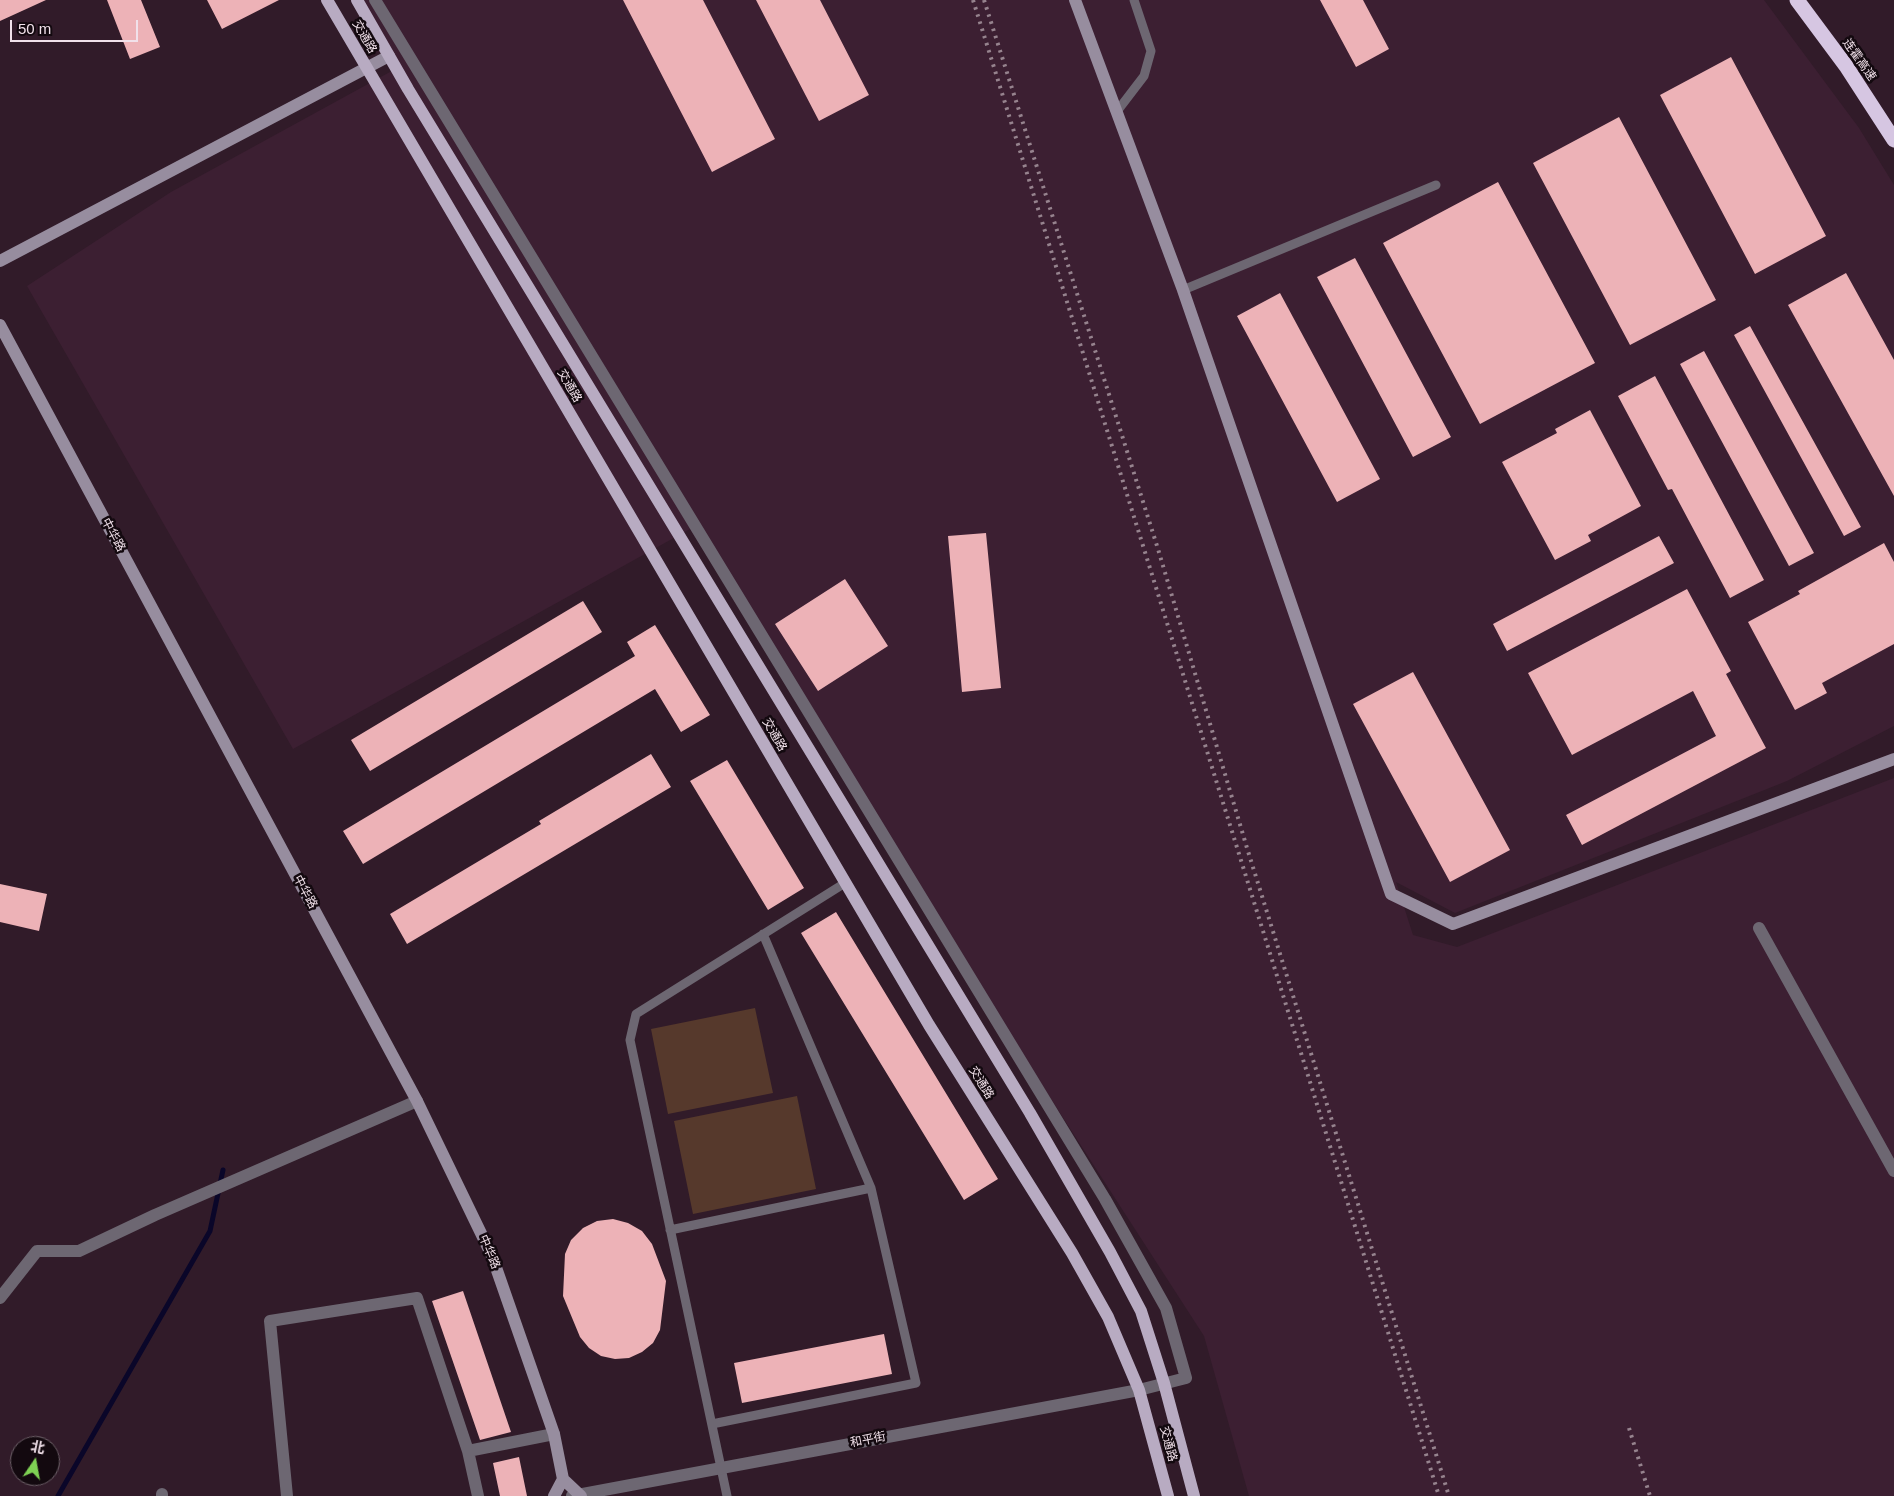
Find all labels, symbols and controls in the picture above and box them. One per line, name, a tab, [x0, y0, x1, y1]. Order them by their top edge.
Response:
scale bar	[12, 10, 140, 42]
street label: 交通路	[349, 18, 379, 56]
text: 50 m	[18, 20, 51, 37]
street label: 连霍高速	[1839, 36, 1879, 84]
street label: 交通路	[554, 367, 584, 405]
street label: 中华路	[98, 516, 128, 554]
street label: 交通路	[759, 716, 789, 754]
street label: 中华路	[290, 873, 320, 911]
street label: 交通路	[965, 1064, 997, 1102]
street label: 中华路	[475, 1233, 503, 1271]
street label: 交通路	[1156, 1425, 1180, 1463]
street label: 和平街	[849, 1429, 887, 1451]
north arrow	[10, 1436, 60, 1486]
text: 北	[29, 1438, 46, 1457]

